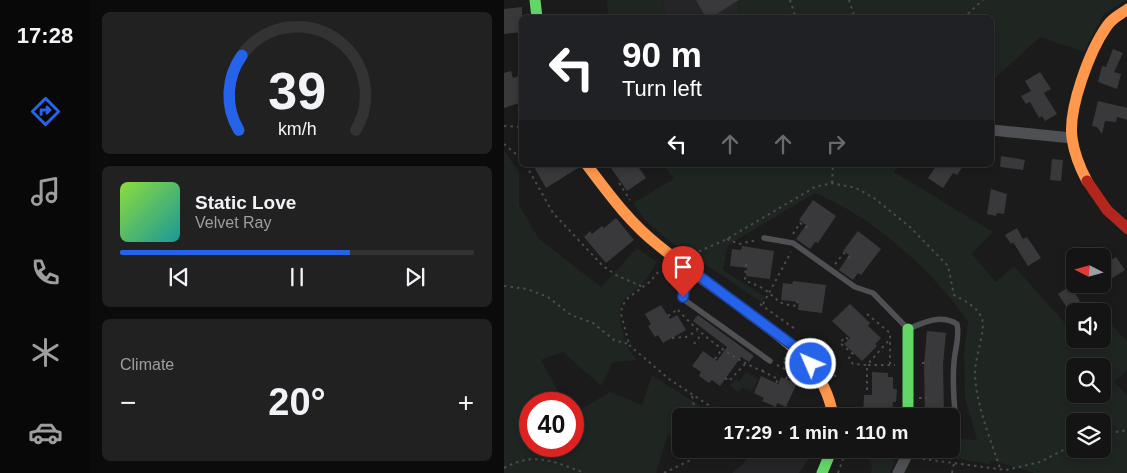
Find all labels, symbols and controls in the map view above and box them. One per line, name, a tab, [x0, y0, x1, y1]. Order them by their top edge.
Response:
text: 17:28	[17, 23, 73, 48]
icon: left	[539, 35, 604, 100]
text: 90 m	[622, 35, 702, 74]
text: 39	[268, 62, 326, 120]
text: Turn left	[622, 76, 702, 101]
icon: directions	[28, 94, 63, 129]
text: km/h	[278, 119, 316, 139]
icon: left	[663, 130, 691, 158]
icon: ahead	[716, 130, 744, 158]
icon: ahead	[769, 130, 797, 158]
icon: right	[822, 130, 850, 158]
icon: music	[28, 174, 63, 209]
text: Static Love	[195, 192, 296, 213]
text: Velvet Ray	[195, 214, 271, 231]
pin	[662, 246, 704, 297]
north arrow	[1066, 248, 1112, 292]
map controls	[1066, 248, 1111, 458]
icon: arrive	[669, 253, 697, 281]
icon: phone	[28, 255, 63, 290]
icon: previous	[165, 263, 193, 291]
icon: pause	[283, 263, 311, 291]
icon: next	[401, 263, 429, 291]
button: sound	[1066, 303, 1111, 348]
icon: climate	[28, 335, 63, 370]
position arrow	[784, 337, 836, 389]
text: Climate	[120, 356, 174, 373]
button: search	[1066, 358, 1111, 403]
text: 20°	[268, 381, 326, 423]
text: −	[120, 387, 136, 418]
text: +	[458, 387, 474, 418]
speed limit sign: 40	[519, 392, 584, 457]
button: layers	[1066, 413, 1111, 458]
icon: car	[28, 415, 63, 450]
text: 17:29 · 1 min · 110 m	[724, 422, 908, 443]

